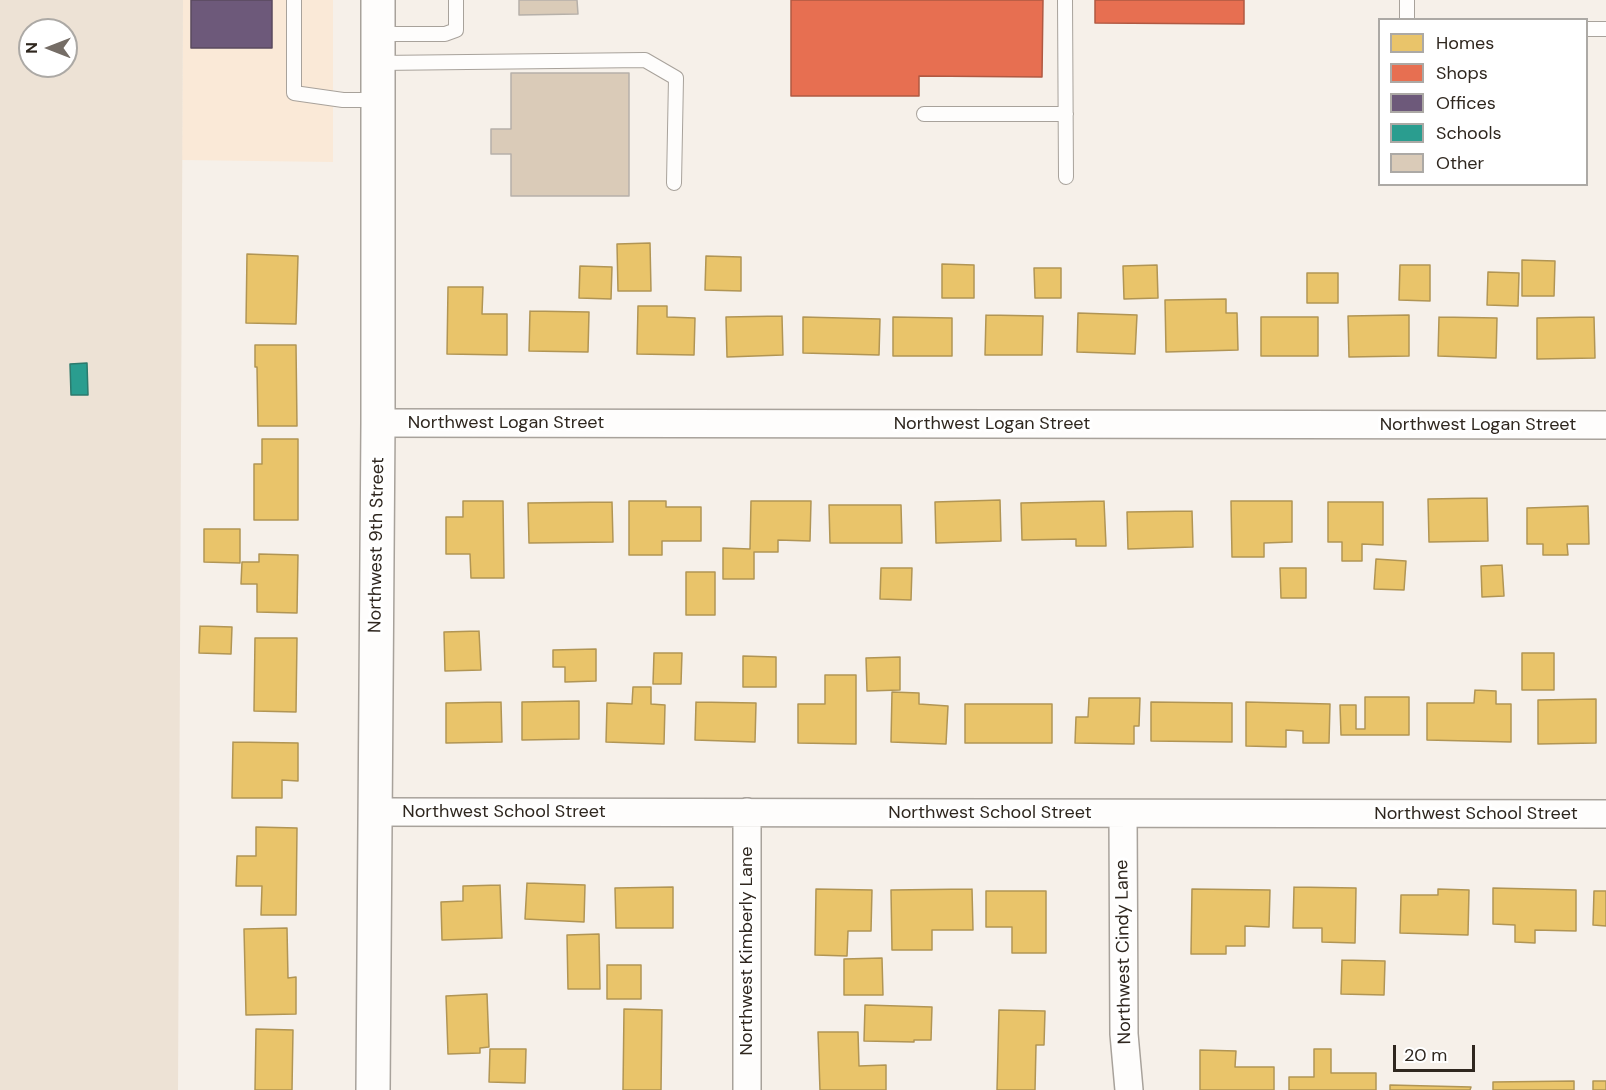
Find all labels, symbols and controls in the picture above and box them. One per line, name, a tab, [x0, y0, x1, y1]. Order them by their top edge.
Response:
north arrow	[18, 18, 78, 78]
legend	[1378, 18, 1588, 186]
text: Homes	[1436, 31, 1494, 55]
text: N	[21, 42, 42, 54]
text: Shops	[1436, 61, 1488, 85]
text: Offices	[1436, 91, 1496, 115]
text: Schools	[1436, 121, 1501, 145]
text: Other	[1436, 151, 1484, 175]
street label: Northwest Logan Street	[408, 412, 604, 434]
street label: Northwest Logan Street	[894, 413, 1090, 435]
street label: Northwest Logan Street	[1380, 414, 1576, 436]
street label: Northwest 9th Street	[365, 457, 389, 633]
street label: Northwest School Street	[402, 801, 606, 823]
street label: Northwest School Street	[888, 802, 1092, 824]
street label: Northwest School Street	[1374, 803, 1578, 825]
street label: Northwest Kimberly Lane	[736, 847, 758, 1055]
street label: Northwest Cindy Lane	[1112, 859, 1136, 1045]
scale bar	[1396, 1033, 1478, 1071]
text: 20 m	[1404, 1043, 1447, 1067]

